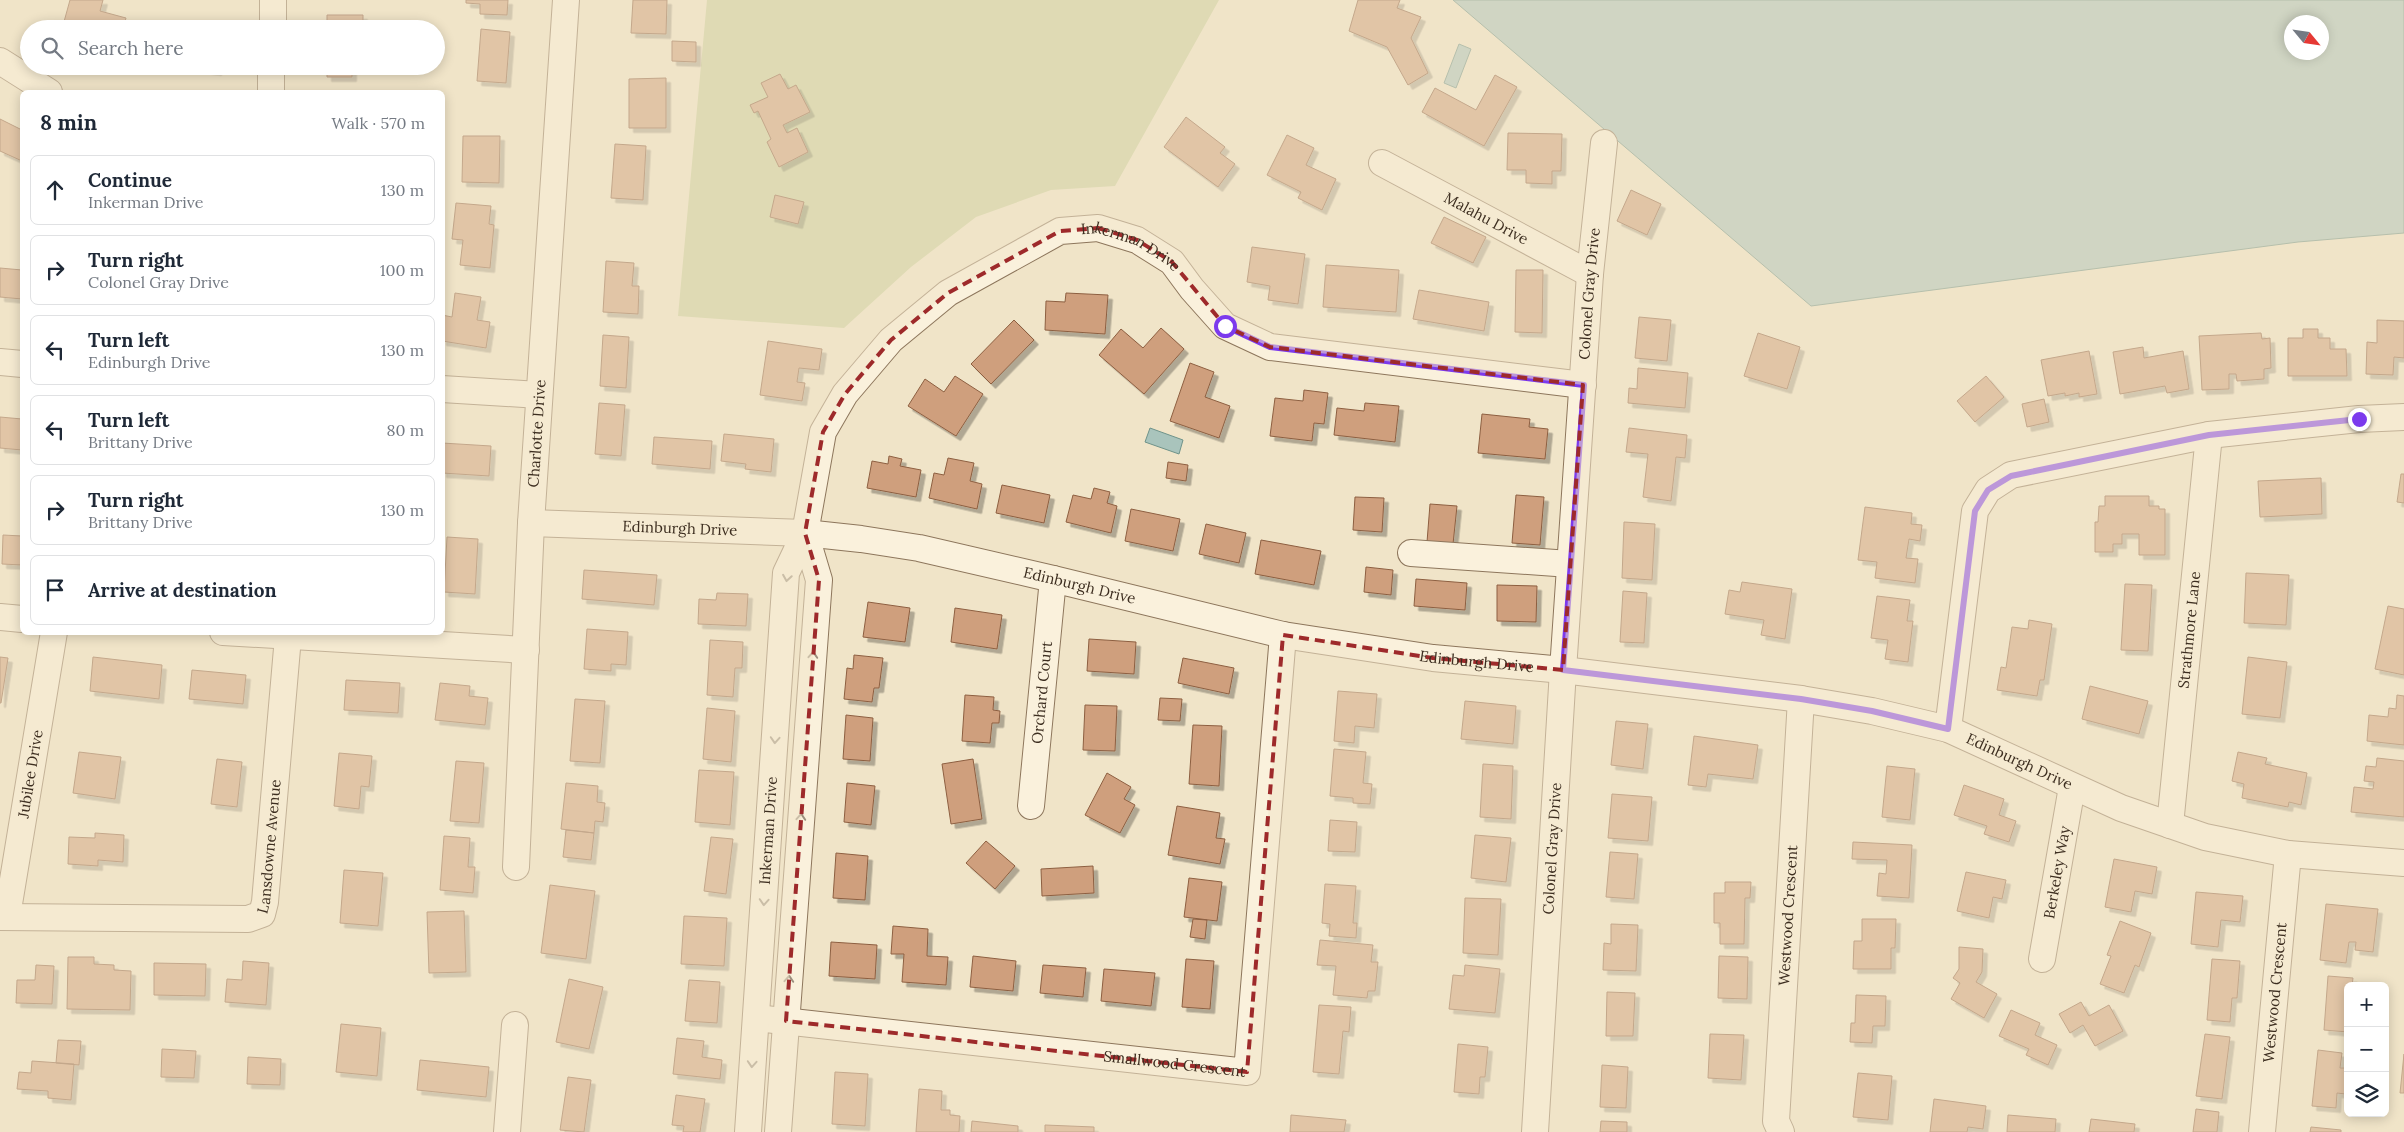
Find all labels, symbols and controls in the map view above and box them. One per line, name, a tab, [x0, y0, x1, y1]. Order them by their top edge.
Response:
north arrow	[2284, 15, 2329, 60]
search box	[20, 20, 445, 75]
icon: search	[38, 34, 66, 62]
text: Search here	[78, 36, 184, 60]
text: 8 min	[40, 109, 97, 136]
text: Walk · 570 m	[332, 113, 425, 133]
text: Continue	[88, 168, 172, 192]
icon: ahead	[41, 176, 69, 204]
text: 130 m	[381, 180, 424, 200]
street label: Malahu Drive	[1441, 188, 1532, 248]
text: Inkerman Drive	[88, 192, 204, 212]
street label: Inkerman Drive	[1080, 217, 1185, 275]
street label: Colonel Gray Drive	[1574, 227, 1604, 360]
text: Turn right	[88, 248, 184, 272]
icon: right	[41, 256, 69, 284]
text: 100 m	[380, 260, 424, 280]
text: Colonel Gray Drive	[88, 272, 229, 292]
route start	[1214, 315, 1237, 338]
text: Turn left	[88, 328, 169, 352]
icon: left	[41, 336, 69, 364]
text: 130 m	[381, 340, 424, 360]
text: Edinburgh Drive	[88, 352, 210, 372]
street label: Charlotte Drive	[523, 379, 550, 488]
text: Turn left	[88, 408, 169, 432]
route end	[2348, 408, 2371, 431]
icon: left	[41, 416, 69, 444]
text: 80 m	[387, 420, 424, 440]
text: Brittany Drive	[88, 432, 193, 452]
text: Turn right	[88, 488, 184, 512]
icon: right	[41, 496, 69, 524]
text: 130 m	[381, 500, 424, 520]
text: Brittany Drive	[88, 512, 193, 532]
street label: Edinburgh Drive	[622, 516, 738, 540]
street label: Edinburgh Drive	[1022, 562, 1138, 608]
street label: Strathmore Lane	[2174, 570, 2204, 689]
one-way arrow	[782, 574, 792, 583]
icon: arrive	[41, 576, 69, 604]
text: Arrive at destination	[88, 578, 277, 602]
street label: Orchard Court	[1027, 640, 1056, 745]
street label: Edinburgh Drive	[1418, 646, 1535, 676]
one-way arrow	[807, 650, 818, 658]
street label: Jubilee Drive	[13, 728, 47, 820]
street label: Edinburgh Drive	[1963, 729, 2076, 794]
one-way arrow	[769, 736, 780, 744]
street label: Inkerman Drive	[755, 776, 781, 885]
street label: Lansdowne Avenue	[252, 779, 285, 915]
street label: Colonel Gray Drive	[1538, 782, 1565, 915]
one-way arrow	[795, 812, 806, 820]
street label: Berkeley Way	[2039, 824, 2074, 920]
street label: Westwood Crescent	[1774, 844, 1801, 986]
one-way arrow	[758, 899, 769, 907]
street label: Westwood Crescent	[2259, 921, 2291, 1063]
one-way arrow	[784, 974, 795, 982]
map controls	[2344, 982, 2389, 1117]
button: +	[2344, 982, 2389, 1027]
button: −	[2344, 1027, 2389, 1072]
street label: Smallwood Crescent	[1102, 1046, 1247, 1081]
one-way arrow	[747, 1061, 758, 1069]
button: layers	[2344, 1072, 2389, 1117]

